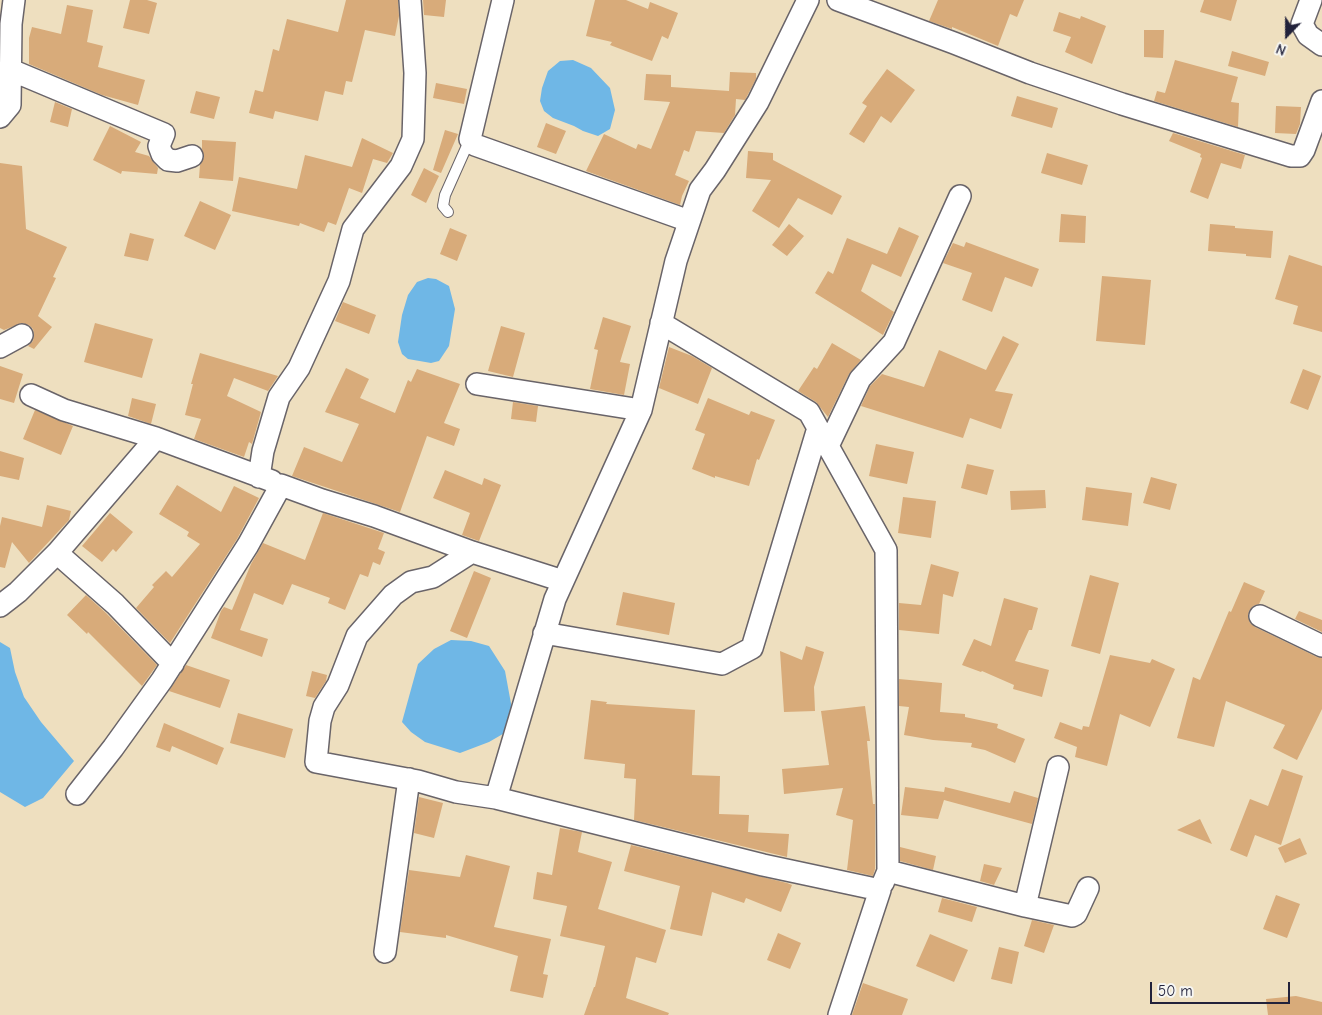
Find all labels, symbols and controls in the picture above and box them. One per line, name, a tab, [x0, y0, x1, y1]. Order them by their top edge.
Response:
north arrow	[1262, 10, 1312, 60]
text: N	[1274, 40, 1289, 59]
scale bar	[1152, 972, 1292, 1004]
text: 50 m	[1158, 982, 1193, 1000]

